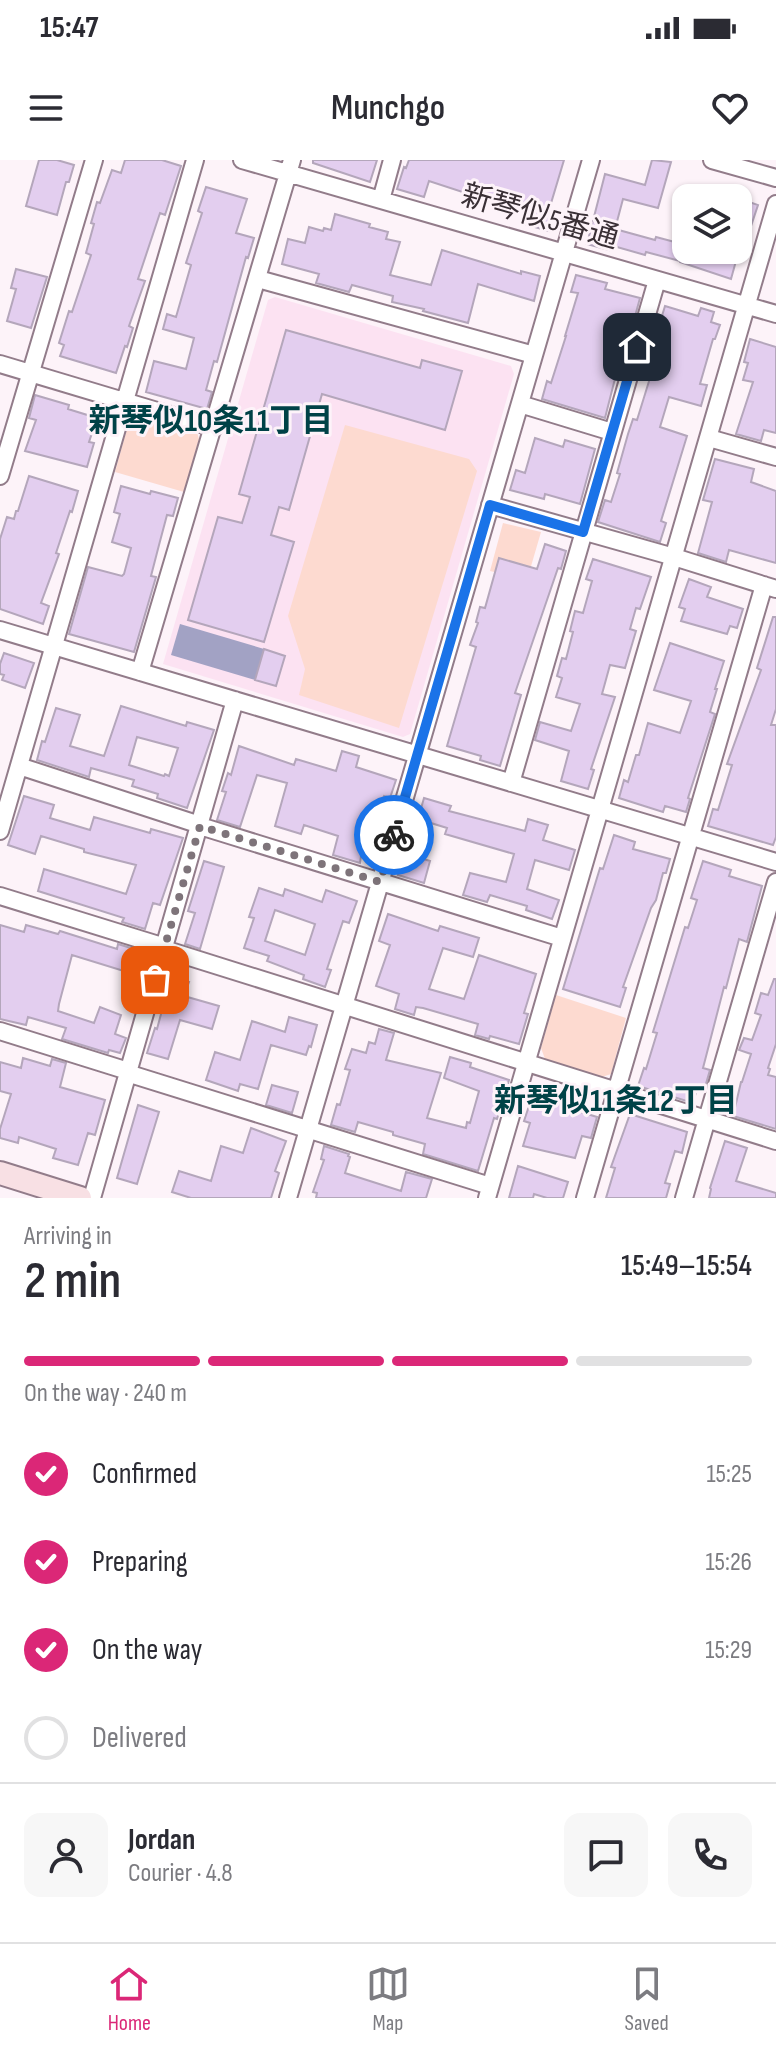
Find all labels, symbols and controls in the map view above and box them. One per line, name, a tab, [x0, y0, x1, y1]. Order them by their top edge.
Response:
text: 15:47	[40, 10, 98, 46]
icon: menu	[24, 86, 68, 130]
icon: heart	[708, 86, 752, 130]
text: Munchgo	[331, 87, 445, 130]
street label: 新琴似5番通	[457, 177, 623, 257]
map controls	[672, 184, 752, 264]
button: layers	[672, 184, 752, 264]
pin	[603, 313, 671, 381]
icon: home	[615, 325, 659, 369]
district label: 新琴似10条11丁目	[89, 402, 333, 441]
courier	[354, 795, 434, 875]
icon: bike	[372, 813, 416, 857]
pin	[121, 946, 189, 1014]
icon: bag	[133, 958, 177, 1002]
district label: 新琴似11条12丁目	[494, 1082, 738, 1121]
text: Arriving in	[24, 1221, 112, 1252]
text: 15:49–15:54	[621, 1248, 752, 1284]
text: 2 min	[24, 1250, 121, 1313]
text: On the way · 240 m	[24, 1378, 187, 1409]
icon: check	[24, 1452, 68, 1496]
text: Confirmed	[92, 1456, 197, 1492]
text: 15:25	[706, 1459, 752, 1490]
icon: check	[24, 1540, 68, 1584]
text: Preparing	[92, 1544, 188, 1580]
text: 15:26	[705, 1547, 752, 1578]
icon: check	[24, 1628, 68, 1672]
text: On the way	[92, 1632, 202, 1668]
text: 15:29	[705, 1635, 752, 1666]
text: Delivered	[92, 1720, 187, 1756]
button: person	[24, 1813, 108, 1897]
button: chat	[564, 1813, 648, 1897]
button: phone	[668, 1813, 752, 1897]
text: Jordan	[128, 1822, 195, 1858]
text: Courier · 4.8	[128, 1858, 233, 1889]
tab: Home	[107, 1962, 151, 2037]
tab: Map	[366, 1962, 410, 2037]
tab: Saved	[625, 1962, 669, 2037]

